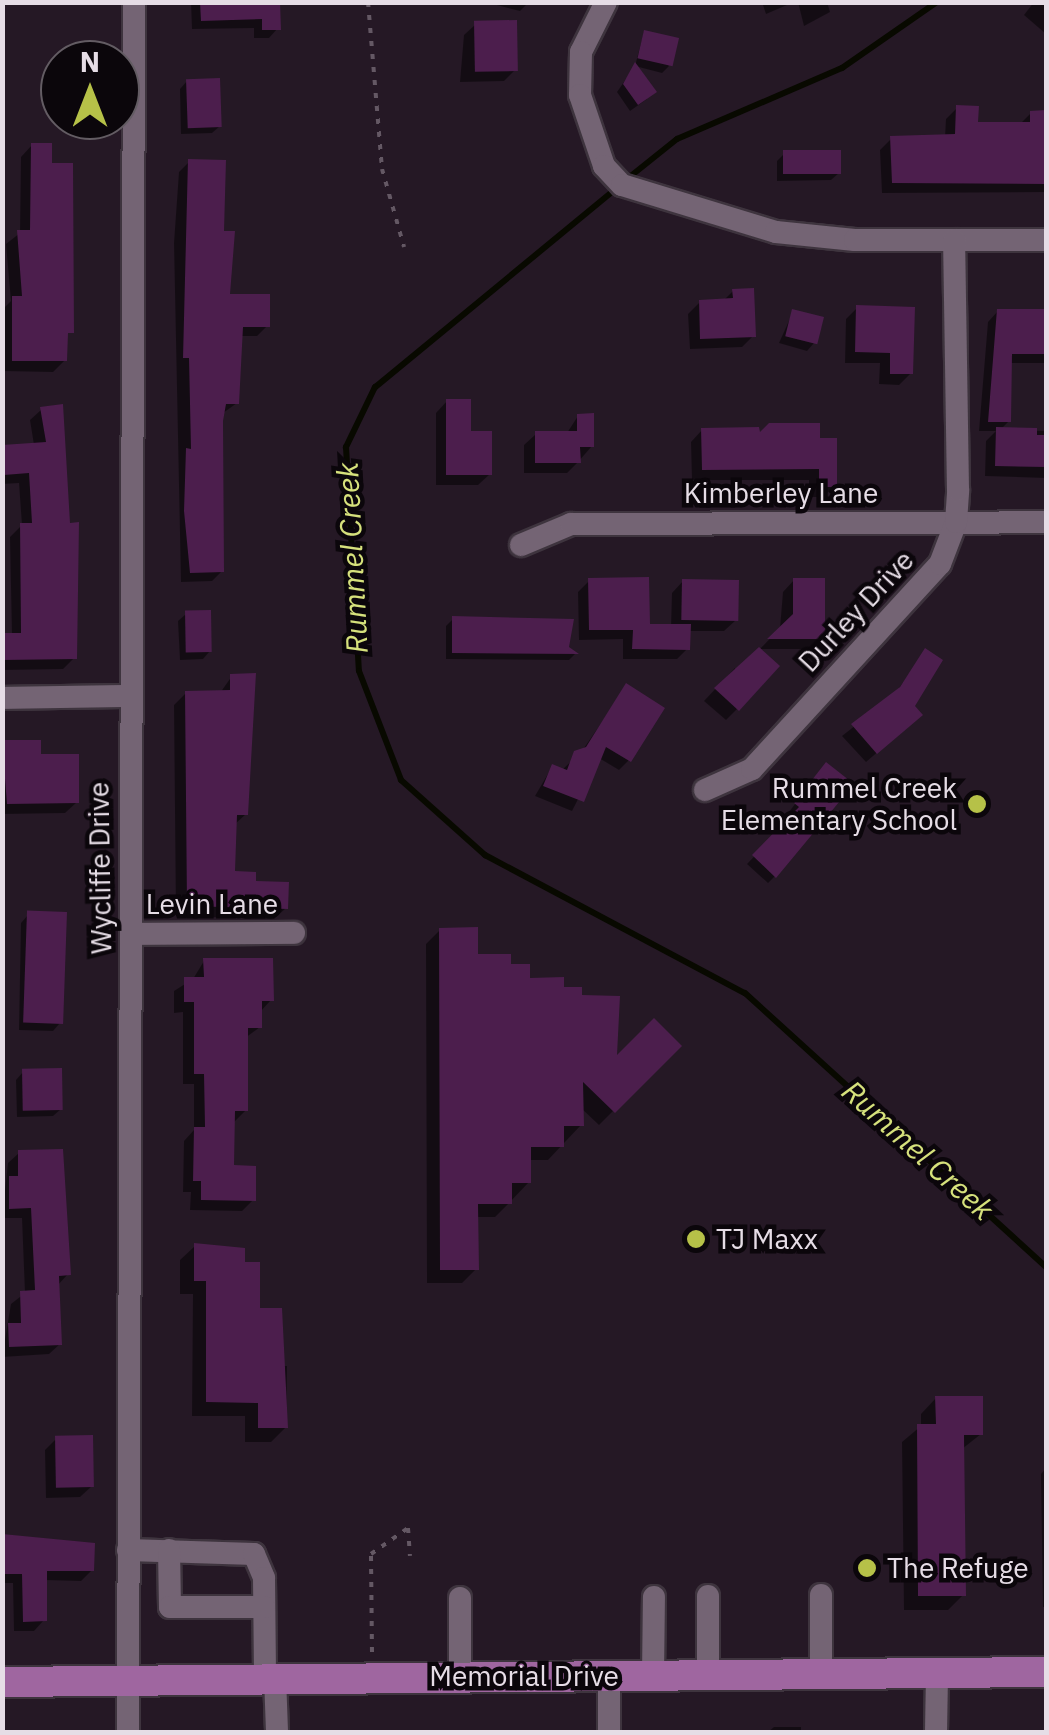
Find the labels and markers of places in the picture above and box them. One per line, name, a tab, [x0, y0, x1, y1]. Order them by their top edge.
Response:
place label: Rummel Creek Elementary School	[721, 771, 957, 837]
marker: Rummel Creek Elementary School	[966, 793, 988, 815]
place label: TJ Maxx	[716, 1222, 818, 1256]
marker: TJ Maxx	[685, 1228, 707, 1250]
place label: The Refuge	[887, 1551, 1029, 1585]
marker: The Refuge	[856, 1557, 878, 1579]

